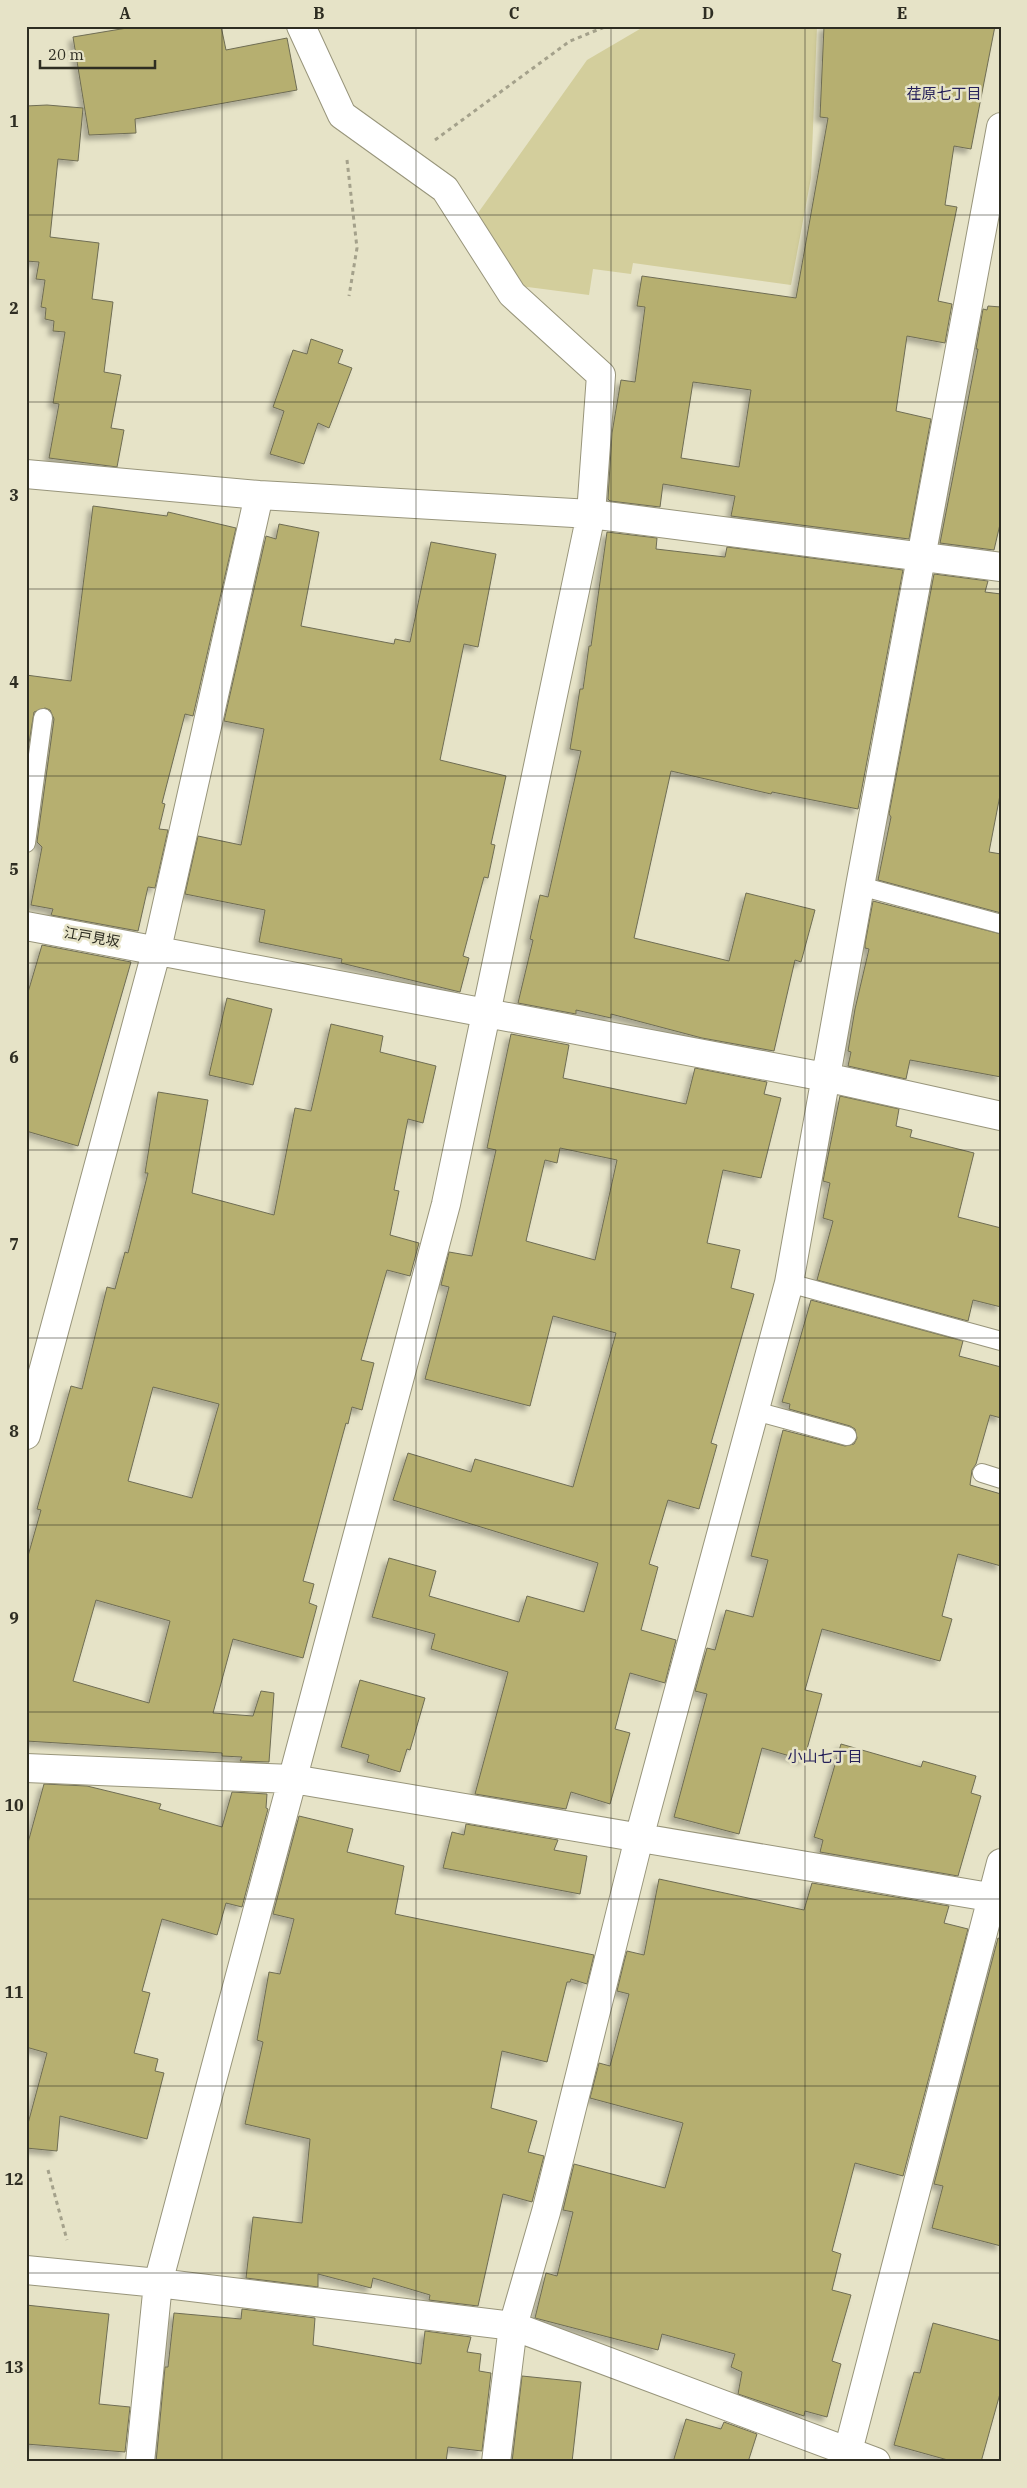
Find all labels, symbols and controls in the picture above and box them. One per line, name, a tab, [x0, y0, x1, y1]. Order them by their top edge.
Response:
text: A	[119, 3, 131, 23]
text: B	[313, 3, 325, 23]
text: C	[509, 3, 519, 23]
text: D	[702, 3, 714, 23]
text: E	[897, 3, 907, 23]
scale bar	[40, 38, 155, 70]
text: 20 m	[48, 45, 84, 64]
district label: 荏原七丁目	[906, 84, 982, 103]
text: 1	[9, 111, 19, 131]
text: 2	[9, 298, 19, 318]
text: 3	[9, 485, 19, 505]
text: 4	[9, 672, 19, 692]
text: 5	[9, 859, 19, 879]
street label: 江戸見坂	[63, 923, 121, 951]
text: 6	[9, 1047, 19, 1067]
text: 7	[9, 1234, 19, 1254]
text: 8	[9, 1421, 19, 1441]
text: 9	[9, 1608, 19, 1628]
district label: 小山七丁目	[787, 1747, 863, 1766]
text: 10	[4, 1795, 24, 1815]
text: 11	[4, 1982, 24, 2002]
text: 12	[4, 2169, 24, 2189]
text: 13	[4, 2357, 24, 2377]

